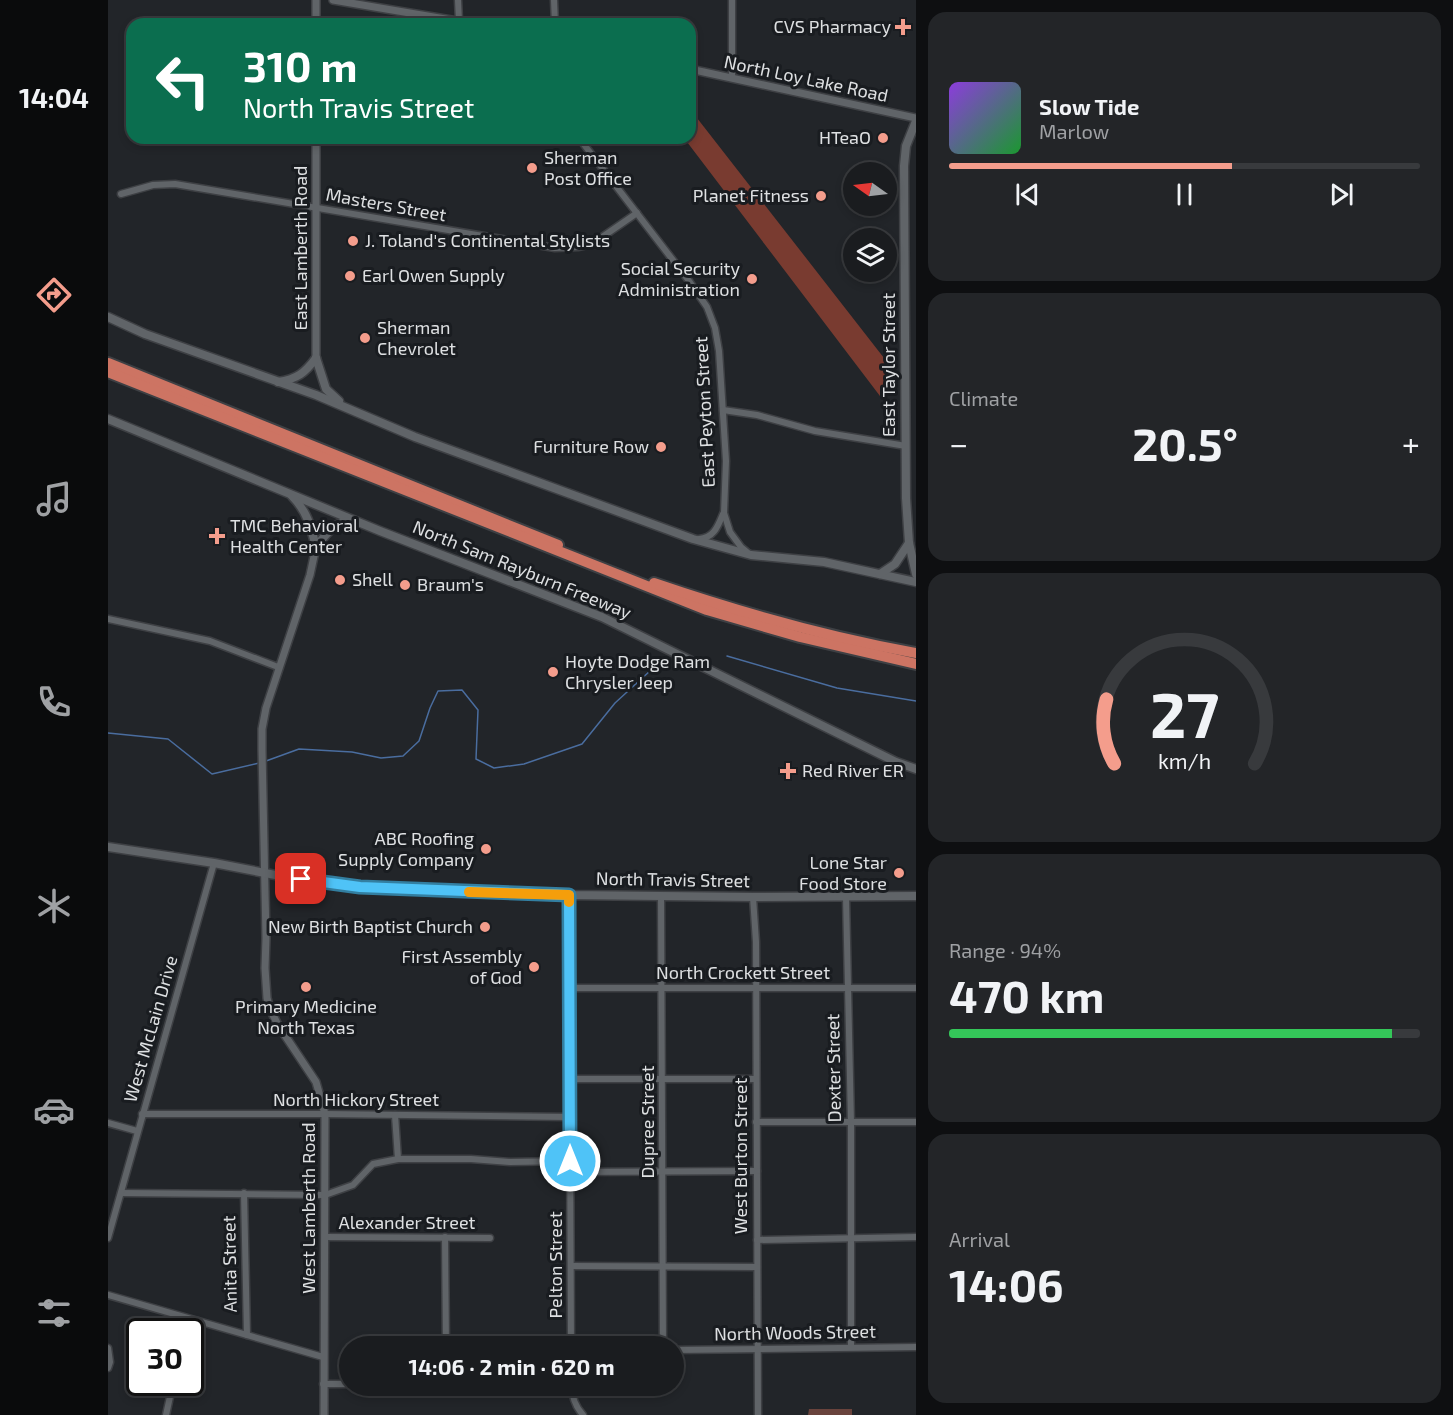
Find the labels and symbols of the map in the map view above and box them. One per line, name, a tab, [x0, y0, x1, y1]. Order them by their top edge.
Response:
place label: CVS Pharmacy	[774, 15, 891, 37]
marker: CVS Pharmacy	[896, 20, 910, 34]
street label: North Loy Lake Road	[722, 50, 890, 106]
place label: HTeaO	[819, 126, 871, 148]
marker: HTeaO	[876, 131, 890, 145]
place label: Sherman Post Office	[544, 146, 632, 189]
marker: Sherman Post Office	[525, 161, 539, 175]
north arrow	[843, 162, 897, 216]
street label: East Lamberth Road	[289, 166, 311, 330]
street label: Masters Street	[324, 183, 448, 225]
place label: Planet Fitness	[693, 184, 809, 206]
marker: Planet Fitness	[814, 189, 828, 203]
place label: J. Toland's Continental Stylists	[365, 229, 610, 251]
marker: J. Toland's Continental Stylists	[346, 234, 360, 248]
place label: Social Security Administration	[618, 257, 740, 300]
place label: Earl Owen Supply	[362, 264, 505, 286]
marker: Earl Owen Supply	[343, 269, 357, 283]
marker: Social Security Administration	[745, 272, 759, 286]
street label: East Taylor Street	[877, 293, 899, 437]
place label: Sherman Chevrolet	[377, 316, 456, 359]
marker: Sherman Chevrolet	[358, 331, 372, 345]
street label: East Peyton Street	[689, 336, 719, 488]
place label: Furniture Row	[533, 435, 649, 457]
marker: Furniture Row	[654, 440, 668, 454]
place label: TMC Behavioral Health Center	[230, 514, 359, 557]
street label: North Sam Rayburn Freeway	[410, 515, 635, 623]
marker: TMC Behavioral Health Center	[208, 527, 226, 545]
place label: Shell	[352, 568, 394, 590]
marker: Shell	[333, 573, 347, 587]
place label: Braum's	[417, 573, 484, 595]
marker: Braum's	[398, 578, 412, 592]
place label: Hoyte Dodge Ram Chrysler Jeep	[565, 650, 710, 693]
marker: Hoyte Dodge Ram Chrysler Jeep	[546, 665, 560, 679]
place label: Red River ER	[802, 759, 904, 781]
marker: Red River ER	[779, 762, 797, 780]
place label: ABC Roofing Supply Company	[338, 827, 474, 870]
marker: ABC Roofing Supply Company	[479, 842, 493, 856]
place label: Lone Star Food Store	[799, 851, 887, 894]
pin	[275, 853, 326, 904]
marker: Lone Star Food Store	[892, 866, 906, 880]
street label: North Travis Street	[596, 867, 750, 891]
place label: New Birth Baptist Church	[268, 915, 473, 937]
marker: New Birth Baptist Church	[478, 920, 492, 934]
place label: First Assembly of God	[401, 945, 522, 988]
street label: West McLain Drive	[119, 953, 182, 1105]
marker: First Assembly of God	[527, 960, 541, 974]
street label: North Crockett Street	[656, 961, 830, 983]
marker: Primary Medicine North Texas	[299, 980, 313, 994]
place label: Primary Medicine North Texas	[235, 995, 377, 1038]
street label: Dexter Street	[821, 1013, 845, 1122]
street label: Dupree Street	[636, 1065, 658, 1179]
street label: West Burton Street	[729, 1078, 751, 1234]
street label: North Hickory Street	[273, 1088, 439, 1110]
street label: West Lamberth Road	[297, 1122, 319, 1294]
position arrow	[538, 1129, 602, 1193]
street label: Alexander Street	[339, 1211, 476, 1233]
street label: Pelton Street	[544, 1211, 566, 1318]
street label: Anita Street	[217, 1215, 241, 1313]
speed limit sign: 30	[126, 1318, 204, 1396]
street label: North Woods Street	[714, 1320, 876, 1344]

